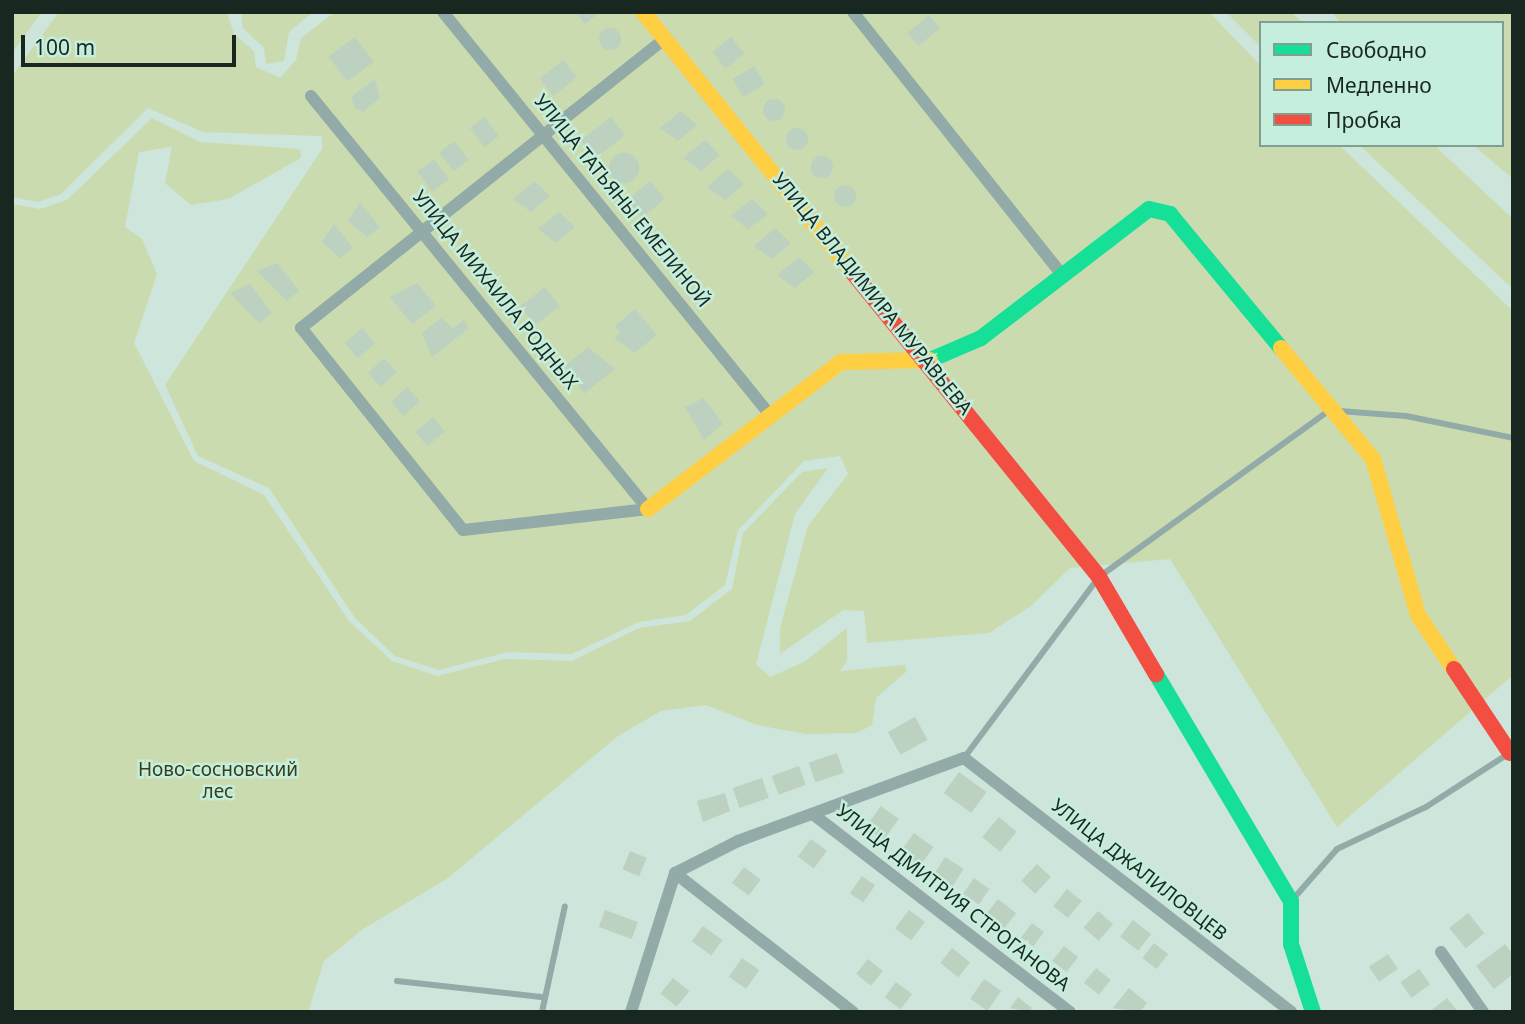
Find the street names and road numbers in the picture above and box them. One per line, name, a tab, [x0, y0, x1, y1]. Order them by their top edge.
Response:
street label: УЛИЦА ТАТЬЯНЫ ЕМЕЛИНОЙ	[529, 90, 715, 312]
street label: УЛИЦА ВЛАДИМИРА МУРАВЬЕВА	[767, 169, 977, 419]
street label: УЛИЦА МИХАИЛА РОДНЫХ	[408, 186, 582, 394]
street label: УЛИЦА ДЖАЛИЛОВЦЕВ	[1047, 794, 1231, 946]
street label: УЛИЦА ДМИТРИЯ СТРОГАНОВА	[832, 800, 1074, 996]

